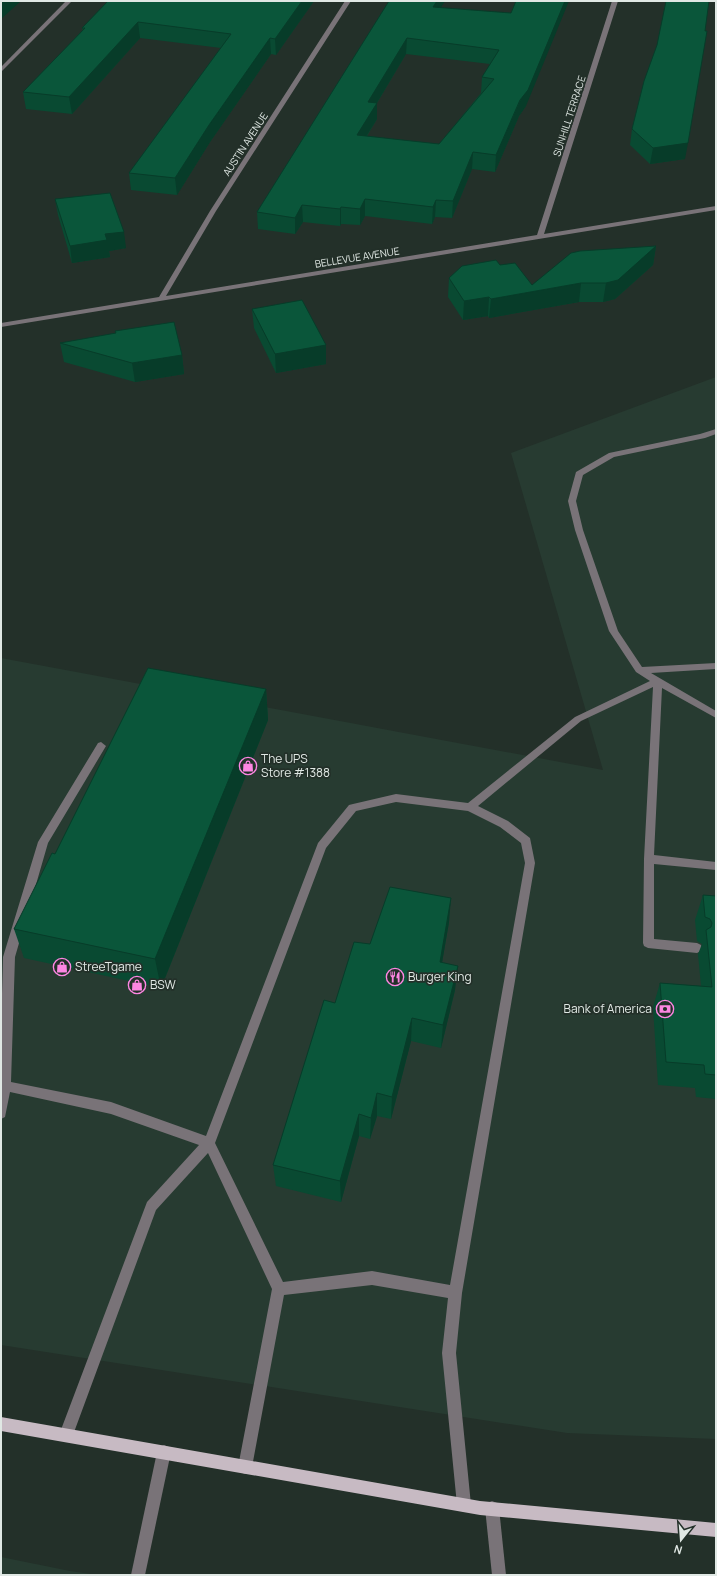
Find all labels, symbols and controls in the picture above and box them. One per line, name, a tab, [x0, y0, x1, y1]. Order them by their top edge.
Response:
street label: SUNHILL TERRACE	[549, 74, 589, 158]
street label: AUSTIN AVENUE	[219, 109, 271, 178]
street label: BELLEVUE AVENUE	[314, 243, 401, 271]
place label: The UPS Store #1388	[261, 750, 330, 781]
shop icon: The UPS Store #1388	[238, 756, 258, 776]
shop icon: StreeTgame	[52, 957, 72, 977]
place label: StreeTgame	[75, 958, 142, 975]
restaurant icon: Burger King	[385, 967, 405, 987]
place label: Burger King	[408, 968, 472, 985]
shop icon: BSW	[127, 975, 147, 995]
place label: BSW	[150, 976, 177, 993]
bank icon: Bank of America	[655, 999, 675, 1019]
place label: Bank of America	[564, 1000, 652, 1017]
north arrow	[661, 1520, 701, 1560]
text: N	[672, 1542, 684, 1558]

